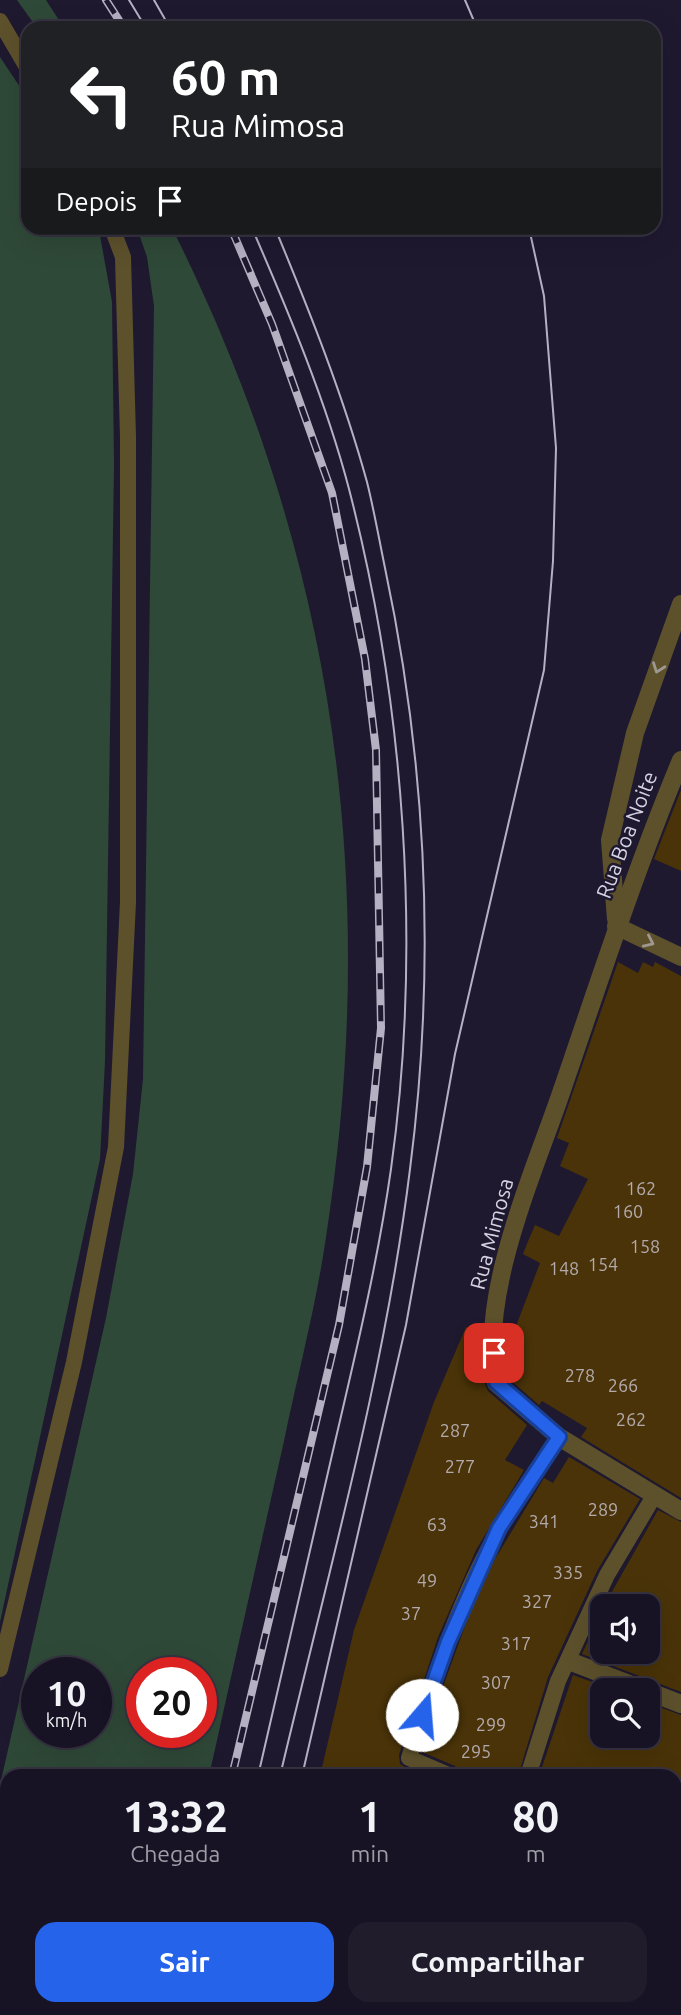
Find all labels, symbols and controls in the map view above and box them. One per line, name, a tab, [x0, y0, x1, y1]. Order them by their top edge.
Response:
icon: left	[56, 49, 147, 140]
text: 60 m	[171, 49, 280, 104]
text: Rua Mimosa	[171, 107, 345, 143]
icon: arrive	[151, 182, 189, 220]
text: Depois	[56, 187, 137, 216]
one-way arrow	[652, 662, 666, 674]
street label: Rua Boa Noite	[591, 768, 661, 902]
one-way arrow	[641, 934, 654, 948]
street label: Rua Mimosa	[465, 1175, 517, 1292]
house number: 162	[626, 1178, 656, 1198]
house number: 160	[613, 1201, 643, 1221]
house number: 158	[630, 1236, 660, 1256]
house number: 154	[588, 1254, 618, 1274]
house number: 148	[549, 1258, 579, 1278]
pin	[464, 1323, 524, 1383]
icon: arrive	[475, 1334, 513, 1372]
house number: 278	[565, 1365, 595, 1385]
house number: 266	[608, 1375, 638, 1395]
house number: 262	[616, 1409, 646, 1429]
house number: 287	[440, 1420, 470, 1440]
house number: 277	[445, 1456, 475, 1476]
house number: 289	[588, 1499, 618, 1519]
house number: 341	[529, 1511, 559, 1531]
house number: 63	[427, 1514, 447, 1534]
house number: 335	[553, 1562, 583, 1582]
house number: 49	[417, 1570, 437, 1590]
house number: 327	[522, 1591, 552, 1611]
map controls	[590, 1594, 660, 1748]
button: sound	[590, 1594, 660, 1664]
house number: 37	[401, 1603, 421, 1623]
house number: 317	[501, 1633, 531, 1653]
speed limit sign: 20	[126, 1657, 217, 1748]
house number: 307	[481, 1672, 511, 1692]
text: 10	[47, 1673, 86, 1713]
position arrow	[385, 1678, 459, 1752]
button: search	[590, 1678, 660, 1748]
text: km/h	[46, 1710, 87, 1730]
house number: 299	[476, 1714, 506, 1734]
house number: 295	[461, 1741, 491, 1761]
text: 13:32	[123, 1793, 228, 1840]
text: 1	[358, 1793, 382, 1840]
text: 80	[512, 1793, 559, 1840]
text: Chegada	[130, 1841, 220, 1866]
text: min	[351, 1841, 389, 1866]
text: m	[526, 1841, 546, 1866]
button: Sair	[35, 1922, 334, 2002]
button: Compartilhar	[348, 1922, 647, 2002]

